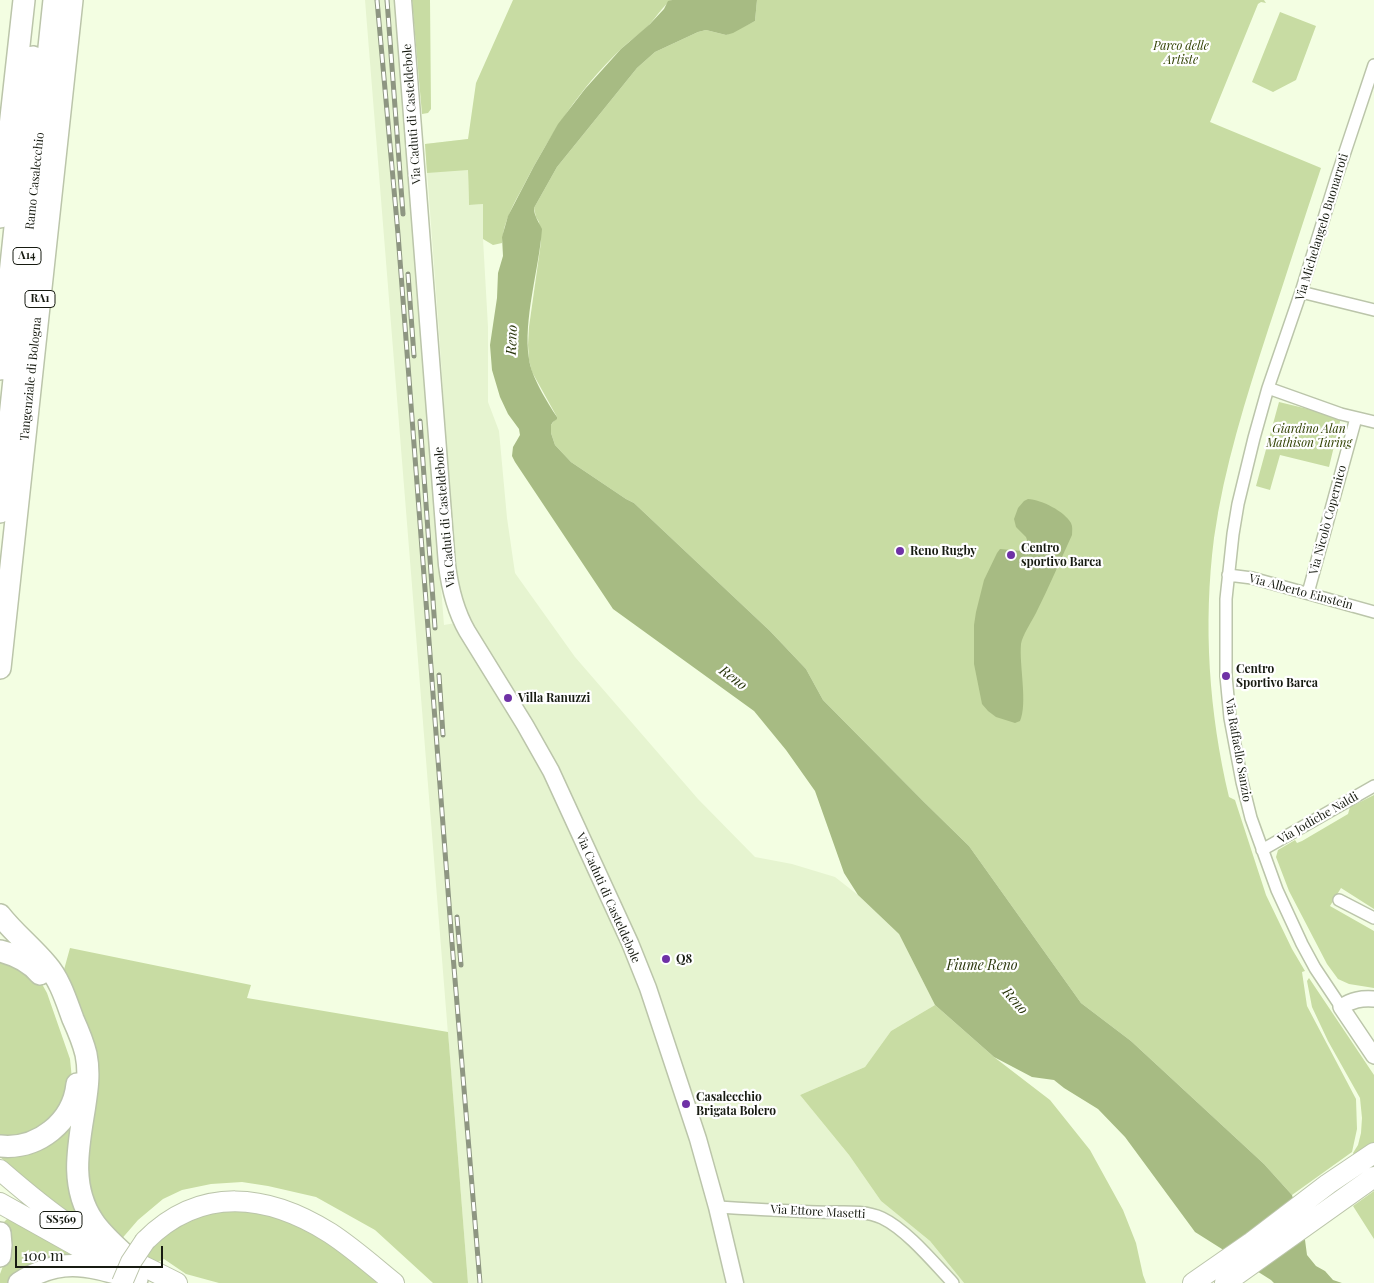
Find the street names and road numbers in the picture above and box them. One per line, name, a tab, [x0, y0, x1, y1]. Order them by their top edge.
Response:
street label: Via Caduti di Casteldebole	[400, 43, 424, 185]
street label: Ramo Casalecchio	[23, 132, 47, 230]
street label: Via Michelangelo Buonarroti	[1293, 152, 1351, 302]
road number: A14	[13, 248, 41, 264]
road number: RA1	[25, 290, 55, 308]
street label: Tangenziale di Bologna	[17, 317, 45, 441]
street label: Via Caduti di Casteldebole	[432, 446, 458, 588]
street label: Via Nicolò Copernico	[1306, 464, 1350, 576]
street label: Via Alberto Einstein	[1247, 571, 1355, 613]
street label: Via Raffaello Sanzio	[1222, 697, 1254, 803]
street label: Via Jodiche Naldi	[1275, 789, 1361, 847]
street label: Via Caduti di Casteldebole	[573, 831, 643, 965]
street label: Via Ettore Masetti	[770, 1202, 866, 1222]
road number: SS569	[40, 1212, 82, 1228]

